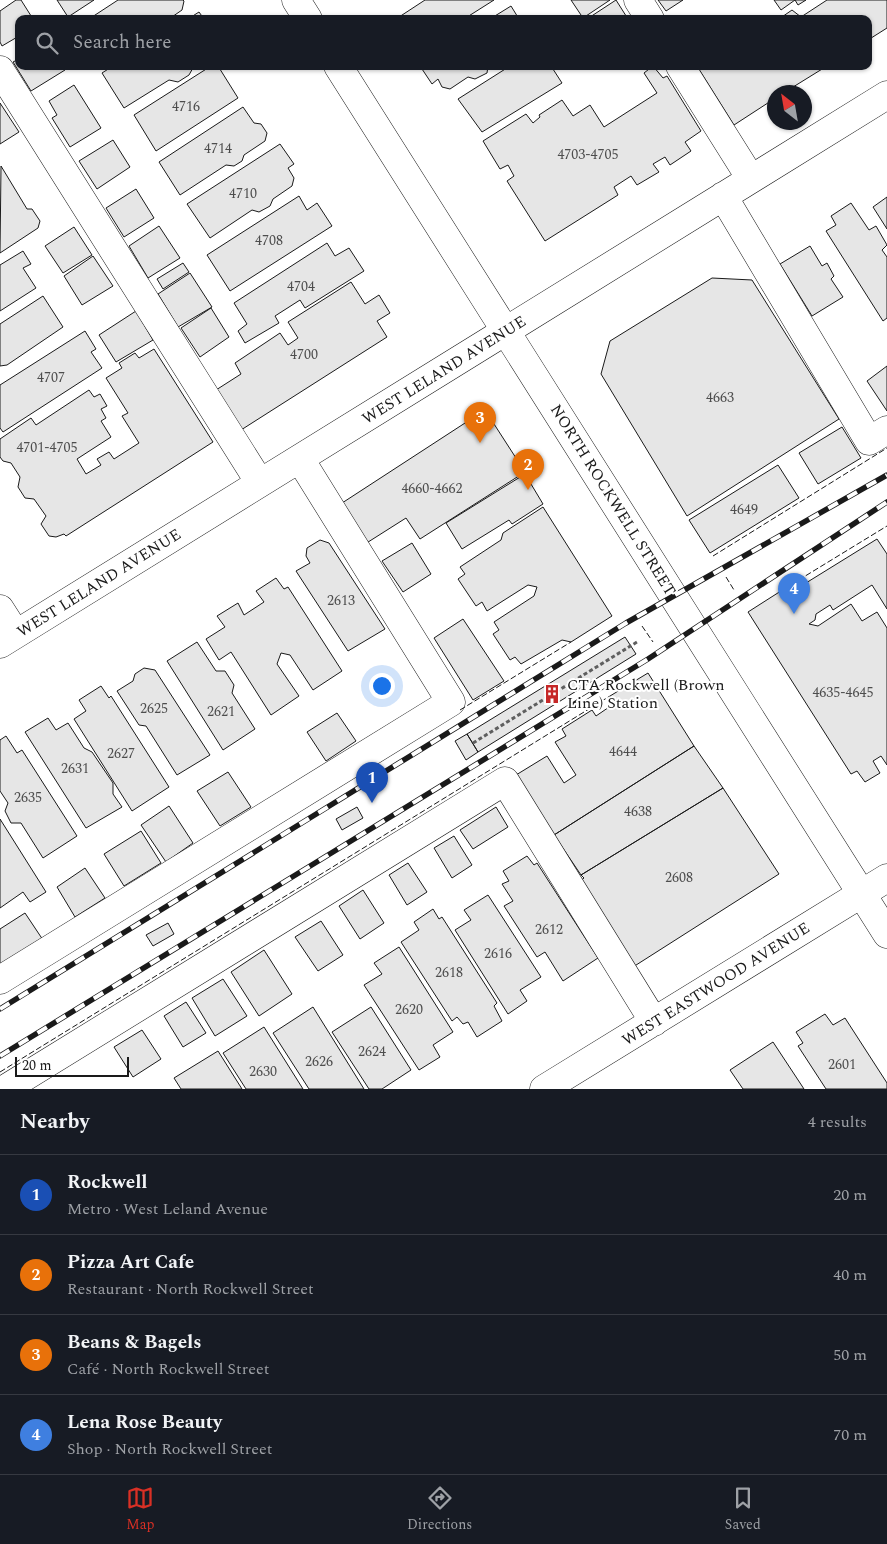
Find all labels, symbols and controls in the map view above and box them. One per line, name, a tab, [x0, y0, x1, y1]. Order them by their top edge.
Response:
search box	[15, 15, 872, 70]
text: Search here	[73, 28, 172, 57]
icon: search	[33, 29, 61, 57]
north arrow	[767, 85, 812, 130]
house number: 4716	[172, 96, 200, 117]
house number: 4714	[204, 138, 232, 159]
house number: 4703-4705	[557, 144, 619, 165]
house number: 4710	[229, 183, 257, 204]
house number: 4708	[255, 230, 283, 251]
house number: 4704	[287, 276, 315, 297]
street label: WEST LELAND AVENUE	[357, 310, 531, 430]
house number: 4700	[290, 344, 318, 365]
house number: 4707	[37, 367, 65, 388]
house number: 4663	[706, 387, 734, 408]
street label: NORTH ROCKWELL STREET	[544, 400, 682, 601]
pin: 3	[464, 402, 496, 443]
house number: 4701-4705	[16, 437, 78, 458]
pin: 2	[512, 449, 544, 490]
house number: 4660-4662	[401, 478, 463, 499]
house number: 4649	[730, 499, 758, 520]
street label: WEST LELAND AVENUE	[12, 523, 186, 643]
pin: 4	[778, 573, 810, 614]
house number: 2613	[327, 590, 355, 611]
your location	[369, 673, 395, 699]
place label: CTA Rockwell (Brown Line) Station	[567, 673, 725, 715]
house number: 4635-4645	[812, 682, 874, 703]
building icon: CTA Rockwell (Brown Line) Station	[541, 683, 563, 705]
house number: 2625	[140, 698, 168, 719]
house number: 2621	[207, 701, 235, 722]
house number: 4644	[609, 741, 637, 762]
house number: 2627	[107, 743, 135, 764]
house number: 2631	[61, 758, 89, 779]
pin: 1	[356, 762, 388, 803]
house number: 2635	[14, 787, 42, 808]
house number: 4638	[624, 801, 652, 822]
house number: 2608	[665, 867, 693, 888]
street label: WEST EASTWOOD AVENUE	[617, 916, 815, 1052]
house number: 2612	[535, 919, 563, 940]
house number: 2616	[484, 943, 512, 964]
house number: 2618	[435, 962, 463, 983]
house number: 2620	[395, 999, 423, 1020]
house number: 2624	[358, 1041, 386, 1062]
house number: 2626	[305, 1051, 333, 1072]
scale bar	[15, 1054, 129, 1077]
house number: 2601	[828, 1054, 856, 1075]
text: 20 m	[22, 1055, 52, 1076]
house number: 2630	[249, 1061, 277, 1082]
text: Nearby	[20, 1106, 90, 1138]
text: 4 results	[808, 1110, 867, 1134]
text: Rockwell	[67, 1168, 148, 1197]
text: 1	[32, 1183, 40, 1207]
text: 20 m	[833, 1183, 867, 1207]
text: Metro · West Leland Avenue	[67, 1197, 268, 1221]
text: Pizza Art Cafe	[67, 1248, 194, 1277]
text: 2	[32, 1263, 40, 1287]
text: 40 m	[833, 1263, 867, 1287]
text: Restaurant · North Rockwell Street	[67, 1277, 314, 1301]
text: Beans & Bagels	[67, 1328, 202, 1357]
text: 3	[32, 1343, 40, 1367]
text: 50 m	[833, 1343, 867, 1367]
text: Café · North Rockwell Street	[67, 1357, 269, 1381]
text: Lena Rose Beauty	[67, 1408, 222, 1437]
text: 4	[32, 1423, 40, 1447]
text: 70 m	[833, 1423, 867, 1447]
text: Shop · North Rockwell Street	[67, 1437, 272, 1461]
tab: Map	[126, 1484, 154, 1535]
tab: Directions	[407, 1484, 472, 1535]
tab: Saved	[725, 1484, 761, 1535]

